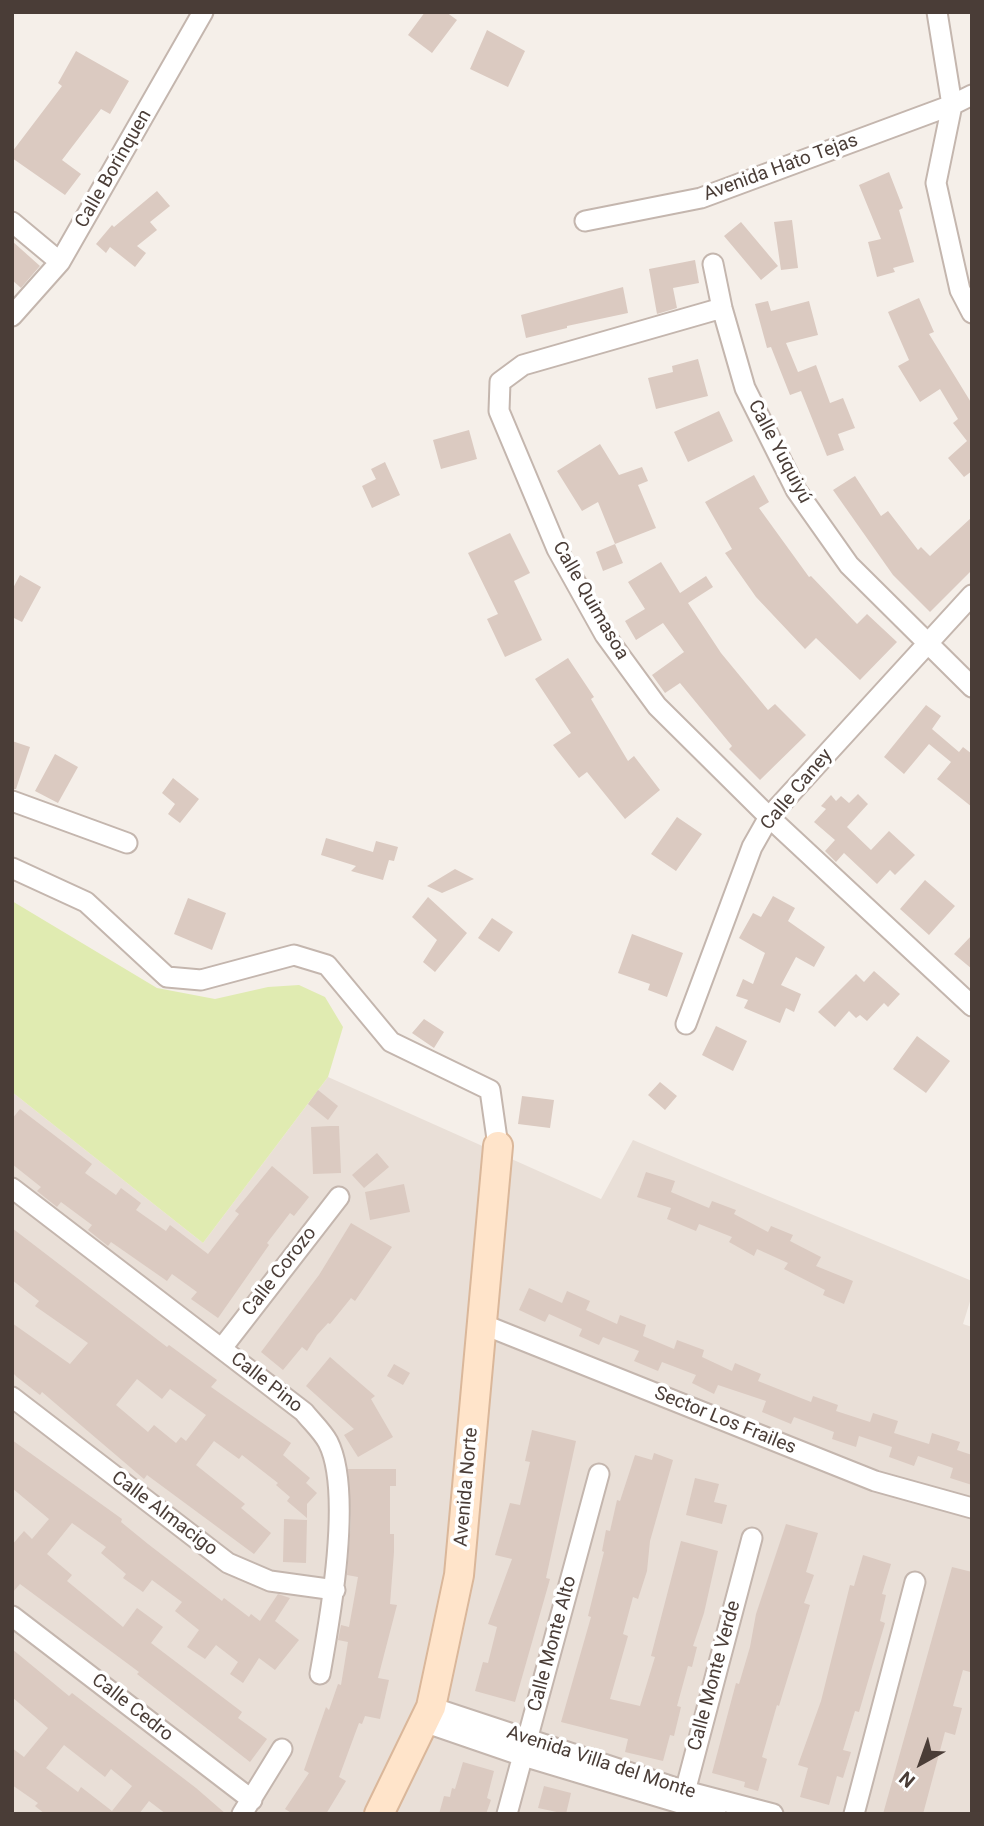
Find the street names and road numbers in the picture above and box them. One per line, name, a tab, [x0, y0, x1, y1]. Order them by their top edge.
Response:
street label: Calle Borinquen	[71, 106, 157, 232]
street label: Avenida Hato Tejas	[701, 129, 861, 207]
street label: Calle Yuquiyú	[742, 396, 816, 508]
street label: Calle Quimasoa	[547, 538, 633, 664]
street label: Calle Caney	[756, 745, 838, 835]
street label: Calle Corozo	[238, 1223, 322, 1321]
street label: Calle Pino	[226, 1348, 306, 1418]
street label: Sector Los Frailes	[651, 1382, 799, 1460]
street label: Avenida Norte	[450, 1426, 484, 1548]
street label: Calle Almacigo	[107, 1467, 221, 1561]
street label: Calle Monte Alto	[524, 1574, 582, 1714]
street label: Calle Monte Verde	[684, 1598, 746, 1754]
street label: Calle Cedro	[87, 1669, 177, 1747]
street label: Avenida Villa del Monte	[504, 1722, 698, 1804]

